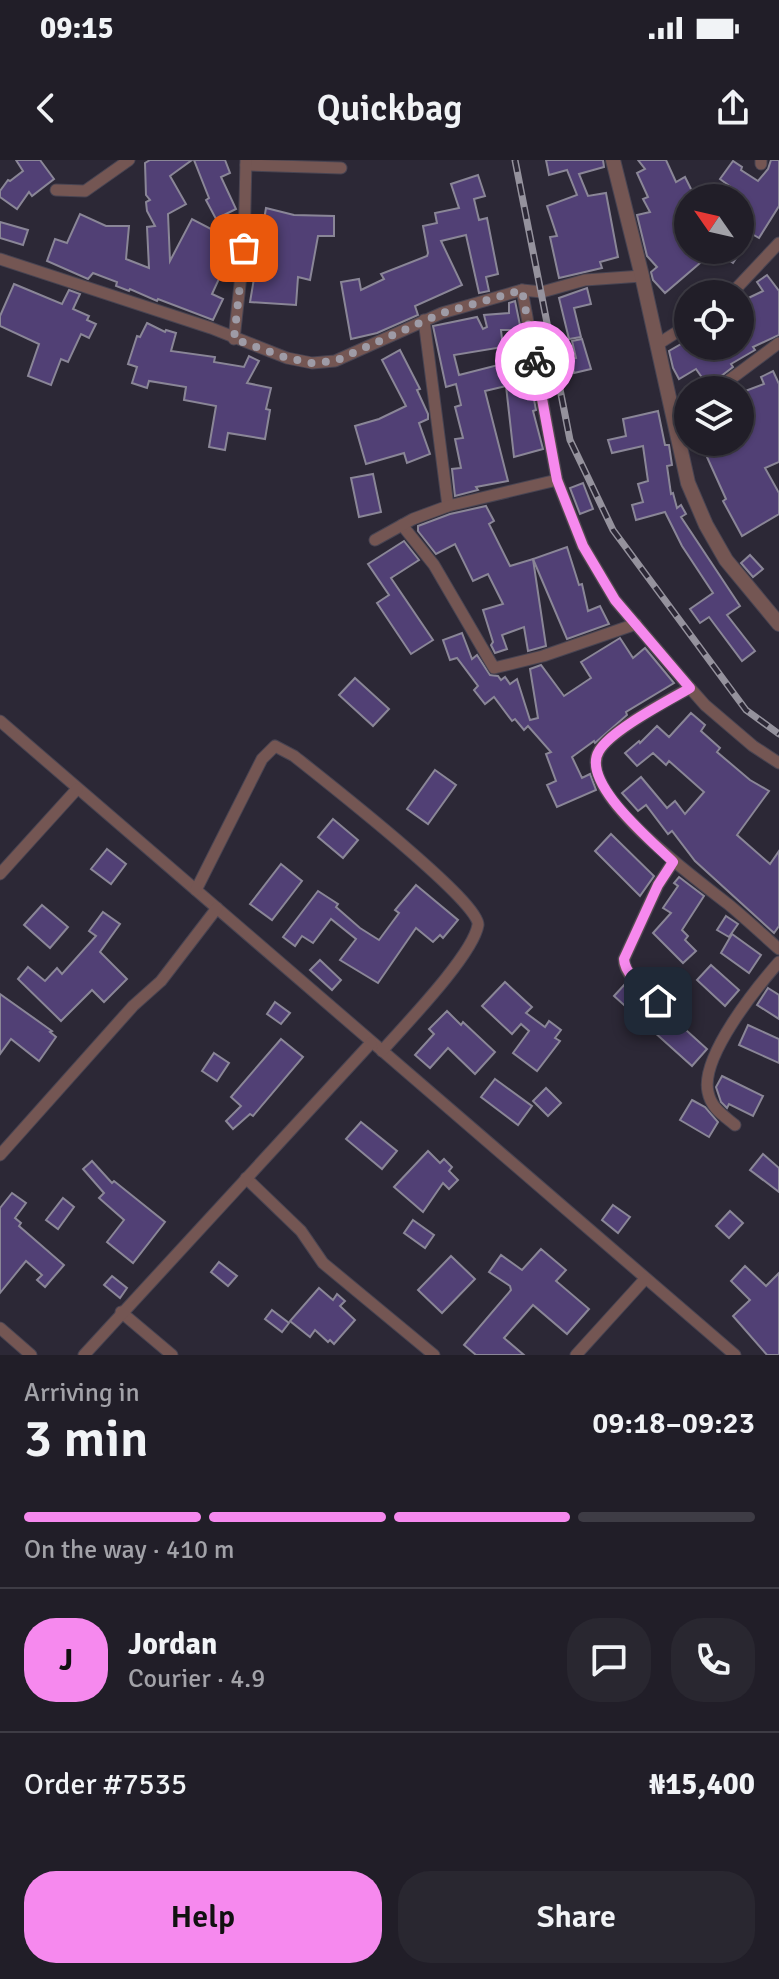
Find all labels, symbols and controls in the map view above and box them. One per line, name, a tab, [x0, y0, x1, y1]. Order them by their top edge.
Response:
text: 09:15	[40, 10, 114, 47]
icon: back	[24, 86, 68, 130]
text: Quickbag	[317, 86, 462, 131]
icon: share	[711, 86, 755, 130]
north arrow	[674, 184, 754, 264]
map controls	[674, 184, 754, 456]
pin	[210, 214, 278, 282]
icon: bag	[222, 226, 266, 270]
button: locate	[674, 280, 754, 360]
courier	[495, 321, 575, 401]
icon: bike	[513, 339, 557, 383]
button: layers	[674, 376, 754, 456]
pin	[624, 967, 692, 1035]
icon: home	[636, 979, 680, 1023]
text: Arriving in	[24, 1377, 140, 1409]
text: 09:18–09:23	[592, 1405, 755, 1442]
text: 3 min	[24, 1407, 149, 1471]
text: On the way · 410 m	[24, 1534, 234, 1566]
button: chat	[567, 1618, 651, 1702]
button: phone	[671, 1618, 755, 1702]
text: Jordan	[128, 1626, 217, 1663]
text: J	[59, 1642, 73, 1679]
text: Courier · 4.9	[128, 1663, 265, 1695]
text: Order #7535	[24, 1766, 187, 1803]
text: ₦15,400	[649, 1766, 755, 1803]
button: Help	[24, 1871, 382, 1963]
button: Share	[398, 1871, 755, 1963]

